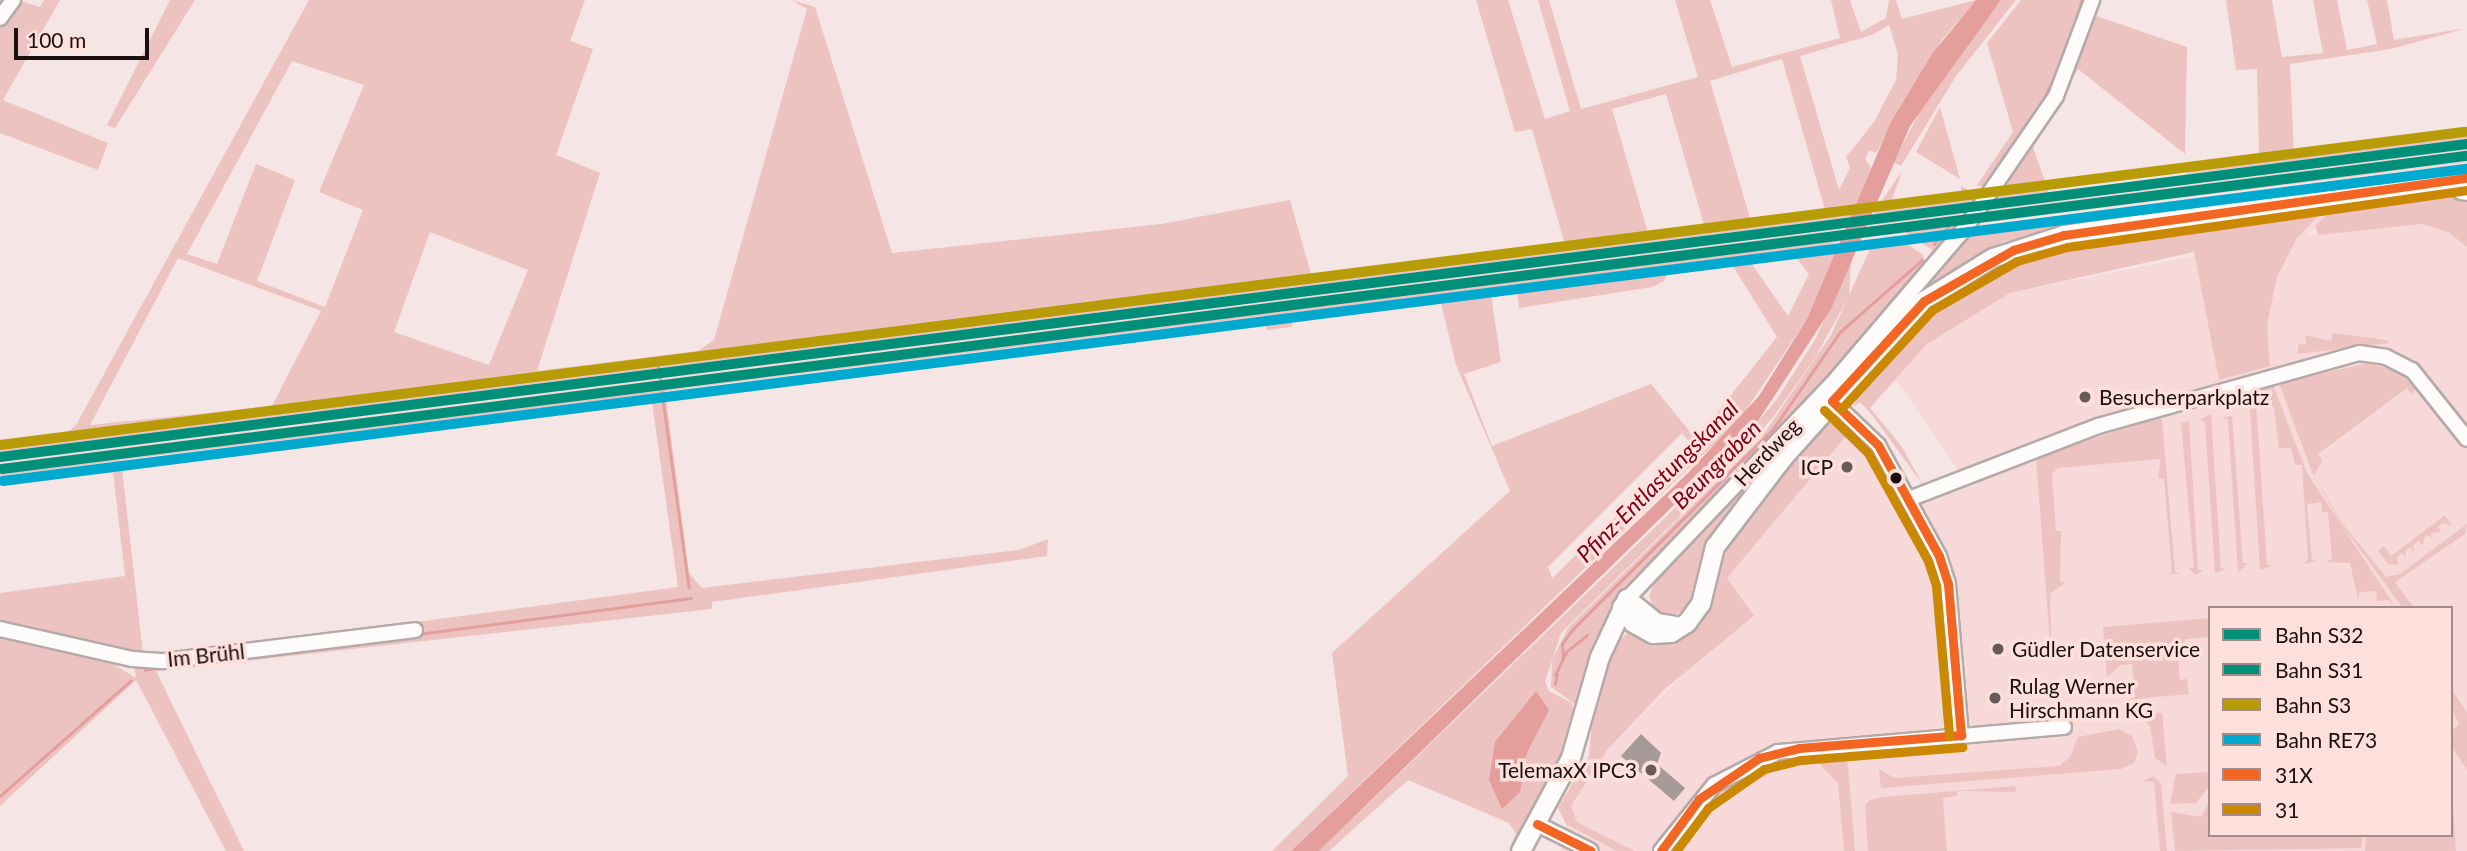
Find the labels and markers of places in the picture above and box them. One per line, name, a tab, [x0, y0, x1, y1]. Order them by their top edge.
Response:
place label: Besucherparkplatz	[2099, 384, 2269, 410]
marker: Besucherparkplatz	[2077, 389, 2093, 405]
place label: ICP	[1800, 454, 1833, 480]
marker: ICP	[1839, 459, 1855, 475]
unlabelled marker	[1889, 471, 1903, 485]
place label: Güdler Datenservice	[2012, 636, 2201, 662]
marker: Güdler Datenservice	[1990, 641, 2006, 657]
place label: Rulag Werner Hirschmann KG	[2009, 673, 2153, 723]
marker: Rulag Werner Hirschmann KG	[1987, 690, 2003, 706]
place label: TelemaxX IPC3	[1498, 757, 1637, 783]
marker: TelemaxX IPC3	[1643, 762, 1659, 778]

